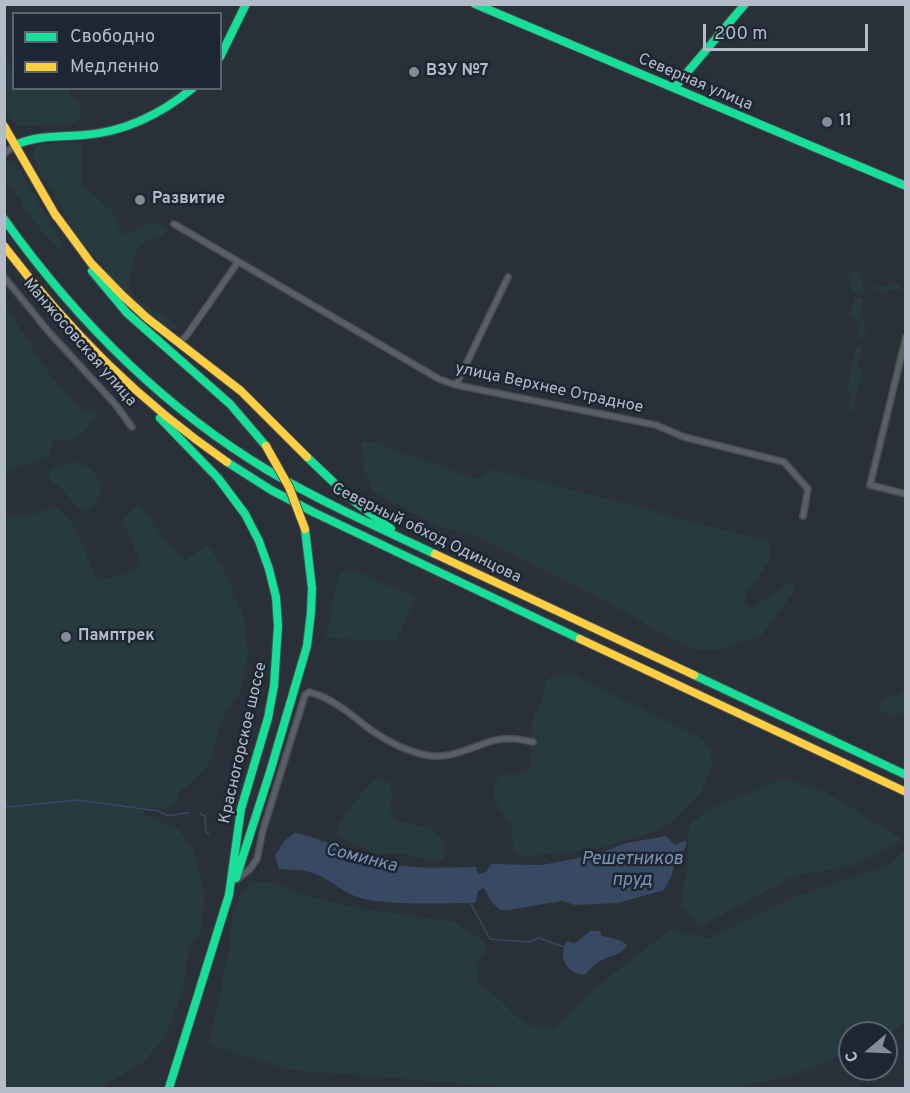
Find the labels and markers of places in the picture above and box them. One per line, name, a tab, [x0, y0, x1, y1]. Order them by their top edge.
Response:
place label: ВЗУ №7	[426, 62, 488, 82]
marker: ВЗУ №7	[407, 65, 421, 79]
place label: 11	[839, 112, 852, 132]
marker: 11	[820, 115, 834, 129]
place label: Развитие	[152, 190, 225, 210]
marker: Развитие	[133, 193, 147, 207]
place label: Памптрек	[78, 627, 155, 647]
marker: Памптрек	[59, 630, 73, 644]

